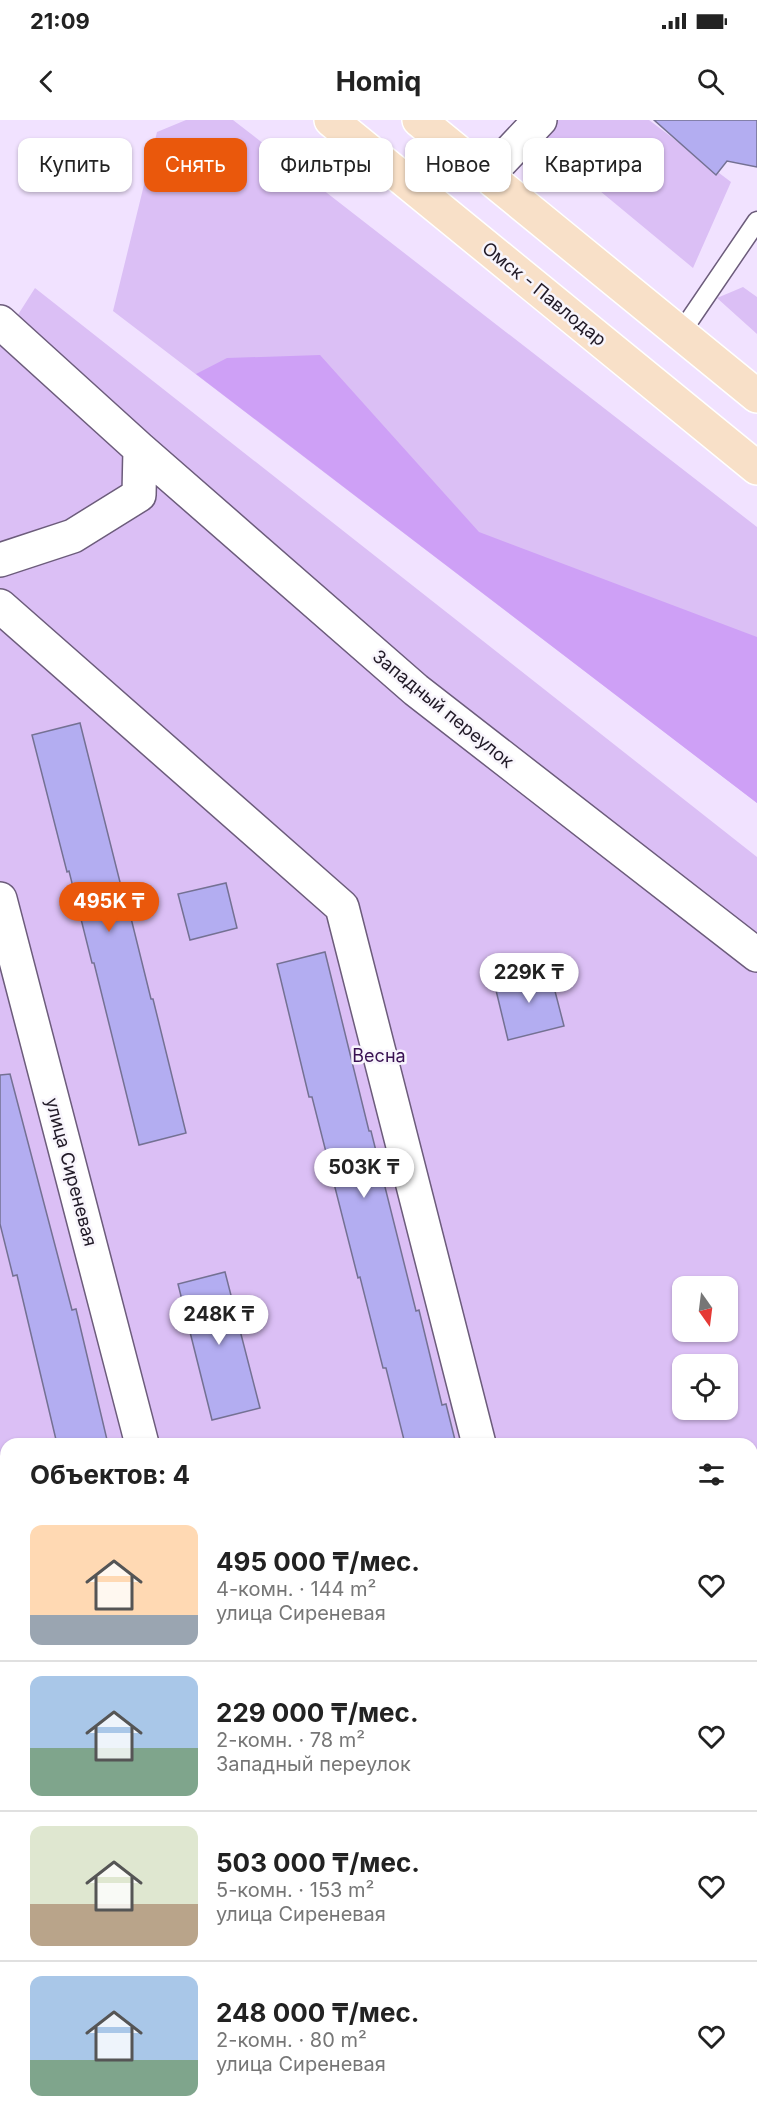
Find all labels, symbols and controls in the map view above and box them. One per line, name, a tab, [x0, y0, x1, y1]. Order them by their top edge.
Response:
text: 21:09	[30, 8, 90, 34]
icon: back	[30, 65, 63, 98]
text: Homiq	[336, 65, 421, 98]
icon: search	[694, 65, 727, 98]
chip: Купить	[18, 138, 132, 192]
chip: Снять	[144, 138, 247, 192]
chip: Фильтры	[259, 138, 393, 192]
chip: Новое	[405, 138, 511, 192]
chip: Квартира	[523, 138, 664, 192]
street label: Омск - Павлодар	[478, 237, 610, 350]
street label: Западный переулок	[369, 645, 518, 772]
pin: 495K ₸	[60, 882, 158, 933]
text: 495K ₸	[73, 889, 145, 913]
pin: 229K ₸	[480, 953, 578, 1004]
text: 229K ₸	[494, 960, 564, 984]
park label: Весна	[352, 1045, 406, 1066]
street label: улица Сиреневая	[42, 1095, 101, 1248]
pin: 503K ₸	[315, 1148, 413, 1199]
text: 503K ₸	[328, 1155, 400, 1179]
north arrow	[672, 1276, 738, 1342]
map controls	[672, 1276, 738, 1420]
pin: 248K ₸	[170, 1295, 268, 1346]
text: 248K ₸	[183, 1302, 255, 1326]
button: locate	[672, 1354, 738, 1420]
icon: filters	[695, 1458, 728, 1491]
text: Объектов: 4	[30, 1459, 190, 1490]
text: 495 000 ₸/мес.	[216, 1546, 420, 1577]
icon: home	[78, 1549, 150, 1621]
icon: heart	[695, 1569, 728, 1602]
text: 4-комн. · 144 m²	[216, 1577, 376, 1601]
text: улица Сиреневая	[216, 1601, 386, 1625]
text: 229 000 ₸/мес.	[216, 1697, 419, 1728]
icon: home	[78, 1700, 150, 1772]
icon: heart	[695, 1720, 728, 1753]
text: 2-комн. · 78 m²	[216, 1728, 365, 1752]
text: Западный переулок	[216, 1752, 411, 1776]
text: 503 000 ₸/мес.	[216, 1847, 420, 1878]
icon: home	[78, 1850, 150, 1922]
icon: heart	[695, 1870, 728, 1903]
text: 5-комн. · 153 m²	[216, 1878, 374, 1902]
text: улица Сиреневая	[216, 1902, 386, 1926]
text: 248 000 ₸/мес.	[216, 1997, 419, 2028]
icon: home	[78, 2000, 150, 2072]
icon: heart	[695, 2020, 728, 2053]
text: 2-комн. · 80 m²	[216, 2028, 367, 2052]
text: улица Сиреневая	[216, 2052, 386, 2076]

